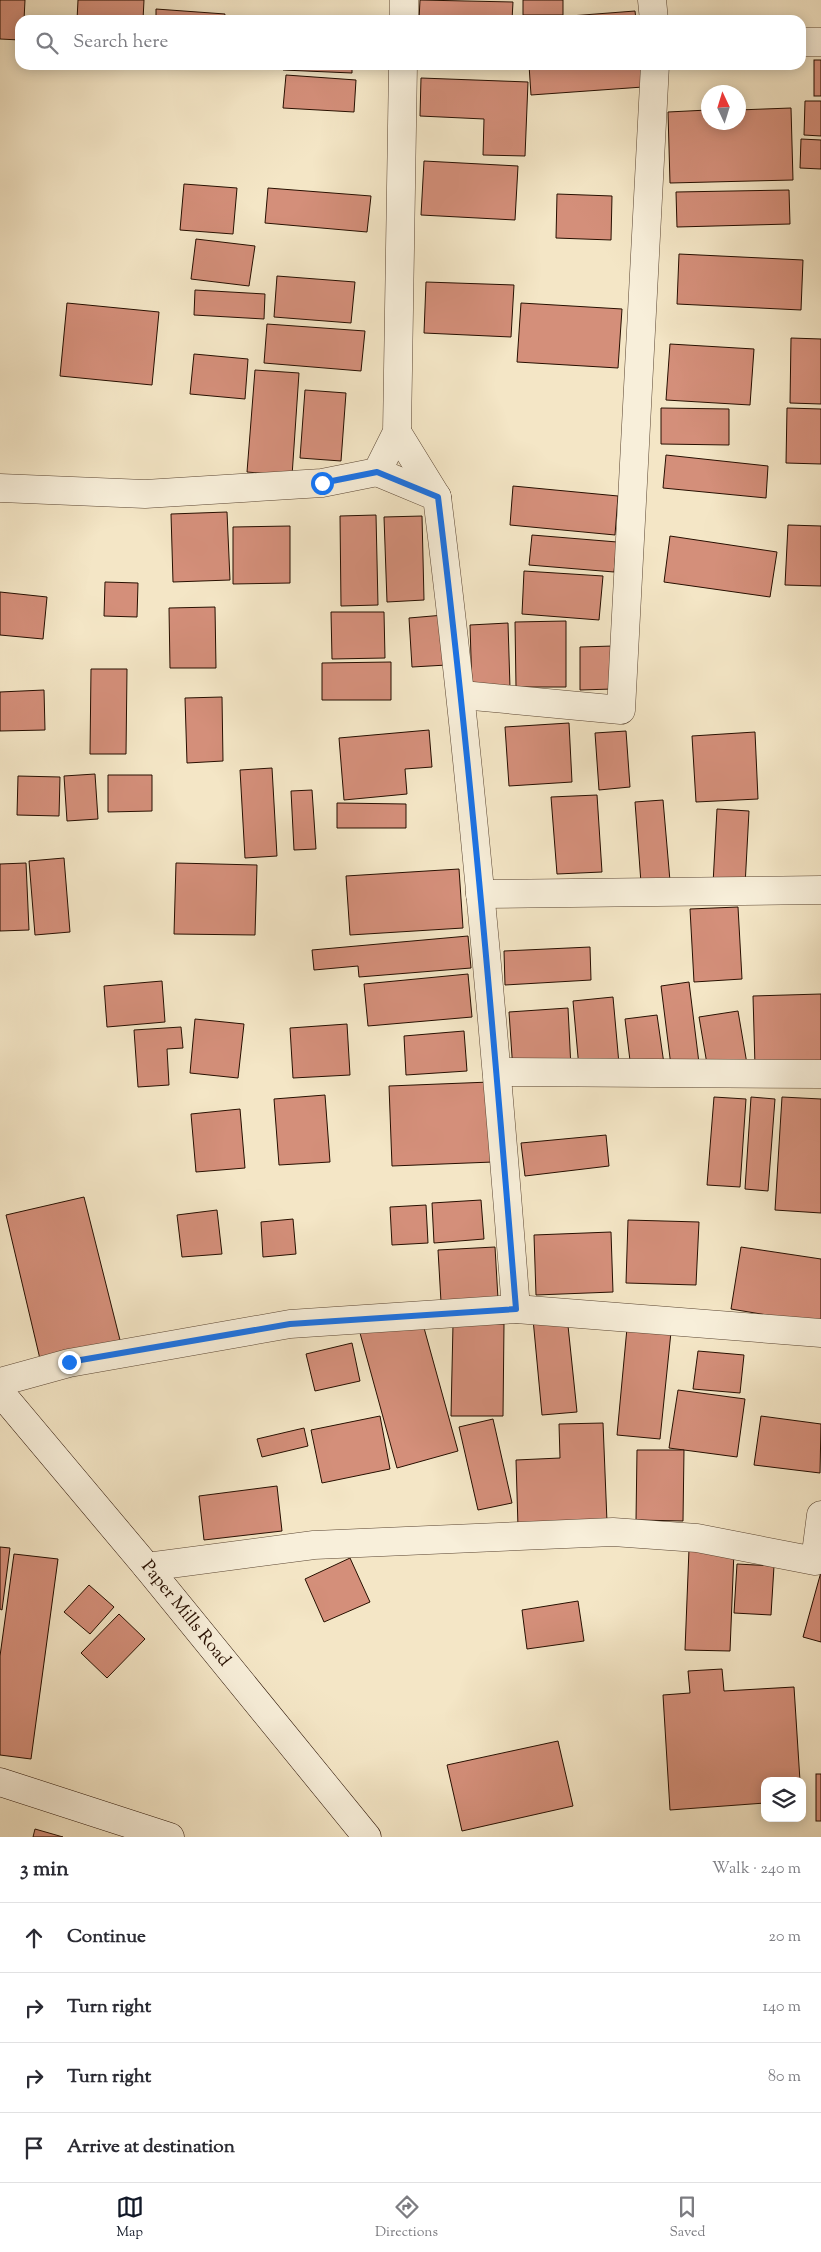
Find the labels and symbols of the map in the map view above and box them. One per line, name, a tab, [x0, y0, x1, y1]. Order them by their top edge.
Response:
north arrow	[701, 85, 746, 130]
route start	[311, 472, 334, 495]
route end	[58, 1351, 81, 1374]
street label: Paper Mills Road	[134, 1555, 236, 1673]

